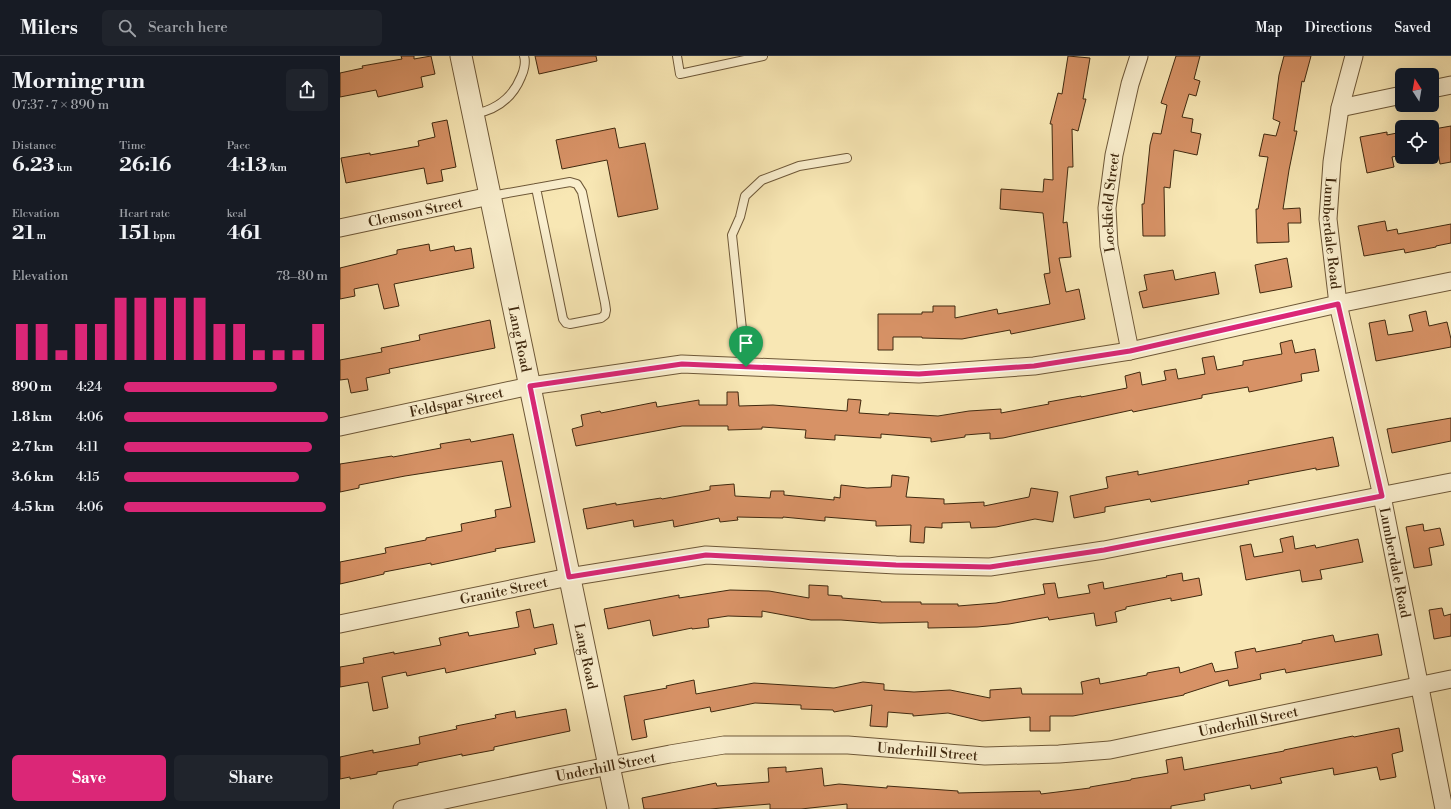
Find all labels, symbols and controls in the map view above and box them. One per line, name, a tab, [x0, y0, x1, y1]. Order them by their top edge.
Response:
search box	[102, 10, 382, 46]
text: Milers	[20, 16, 78, 40]
icon: search	[116, 17, 138, 39]
text: Search here	[148, 18, 228, 37]
text: Map	[1255, 19, 1283, 37]
text: Directions	[1305, 19, 1372, 37]
text: Saved	[1394, 19, 1431, 37]
text: Morning run	[12, 68, 145, 95]
north arrow	[1395, 68, 1439, 112]
map controls	[1395, 68, 1439, 164]
button: share	[286, 69, 328, 111]
text: 07:37 · 7 × 890 m	[12, 97, 109, 113]
button: locate	[1395, 120, 1439, 164]
text: Distance	[12, 139, 56, 153]
text: Time	[119, 139, 146, 153]
text: Pace	[227, 139, 250, 153]
street label: Lockfield Street	[1099, 151, 1124, 254]
text: 6.23	[12, 153, 55, 178]
text: 26:16	[119, 153, 171, 178]
text: 4:13	[227, 153, 267, 178]
text: km	[55, 161, 72, 175]
text: /km	[267, 161, 287, 175]
street label: Lumberdale Road	[1318, 177, 1344, 290]
street label: Clemson Street	[366, 194, 465, 232]
text: Elevation	[12, 207, 60, 221]
text: Heart rate	[119, 207, 170, 221]
text: kcal	[227, 207, 247, 221]
text: 21	[12, 221, 34, 246]
text: 151	[119, 221, 151, 246]
text: 461	[227, 221, 262, 246]
text: m	[34, 229, 46, 243]
text: bpm	[151, 229, 175, 243]
text: Elevation	[12, 268, 68, 284]
text: 78–80 m	[276, 268, 328, 284]
street label: Lang Road	[503, 304, 535, 374]
pin	[729, 326, 763, 367]
icon: arrive	[735, 332, 757, 354]
text: 890 m	[12, 379, 52, 395]
text: 4:24	[76, 379, 102, 395]
street label: Feldspar Street	[408, 384, 505, 422]
text: 1.8 km	[12, 409, 52, 425]
text: 4:06	[76, 409, 103, 425]
text: 2.7 km	[12, 439, 53, 455]
text: 4:11	[76, 439, 98, 455]
text: 3.6 km	[12, 469, 54, 485]
text: 4:15	[76, 469, 99, 485]
text: 4.5 km	[12, 499, 54, 515]
text: 4:06	[76, 499, 103, 515]
street label: Lumberdale Road	[1374, 506, 1414, 620]
street label: Granite Street	[458, 574, 549, 609]
street label: Lang Road	[569, 621, 601, 691]
street label: Underhill Street	[1197, 703, 1300, 741]
street label: Underhill Street	[876, 739, 979, 765]
street label: Underhill Street	[554, 749, 657, 786]
button: Save	[12, 755, 166, 801]
button: Share	[174, 755, 328, 801]

